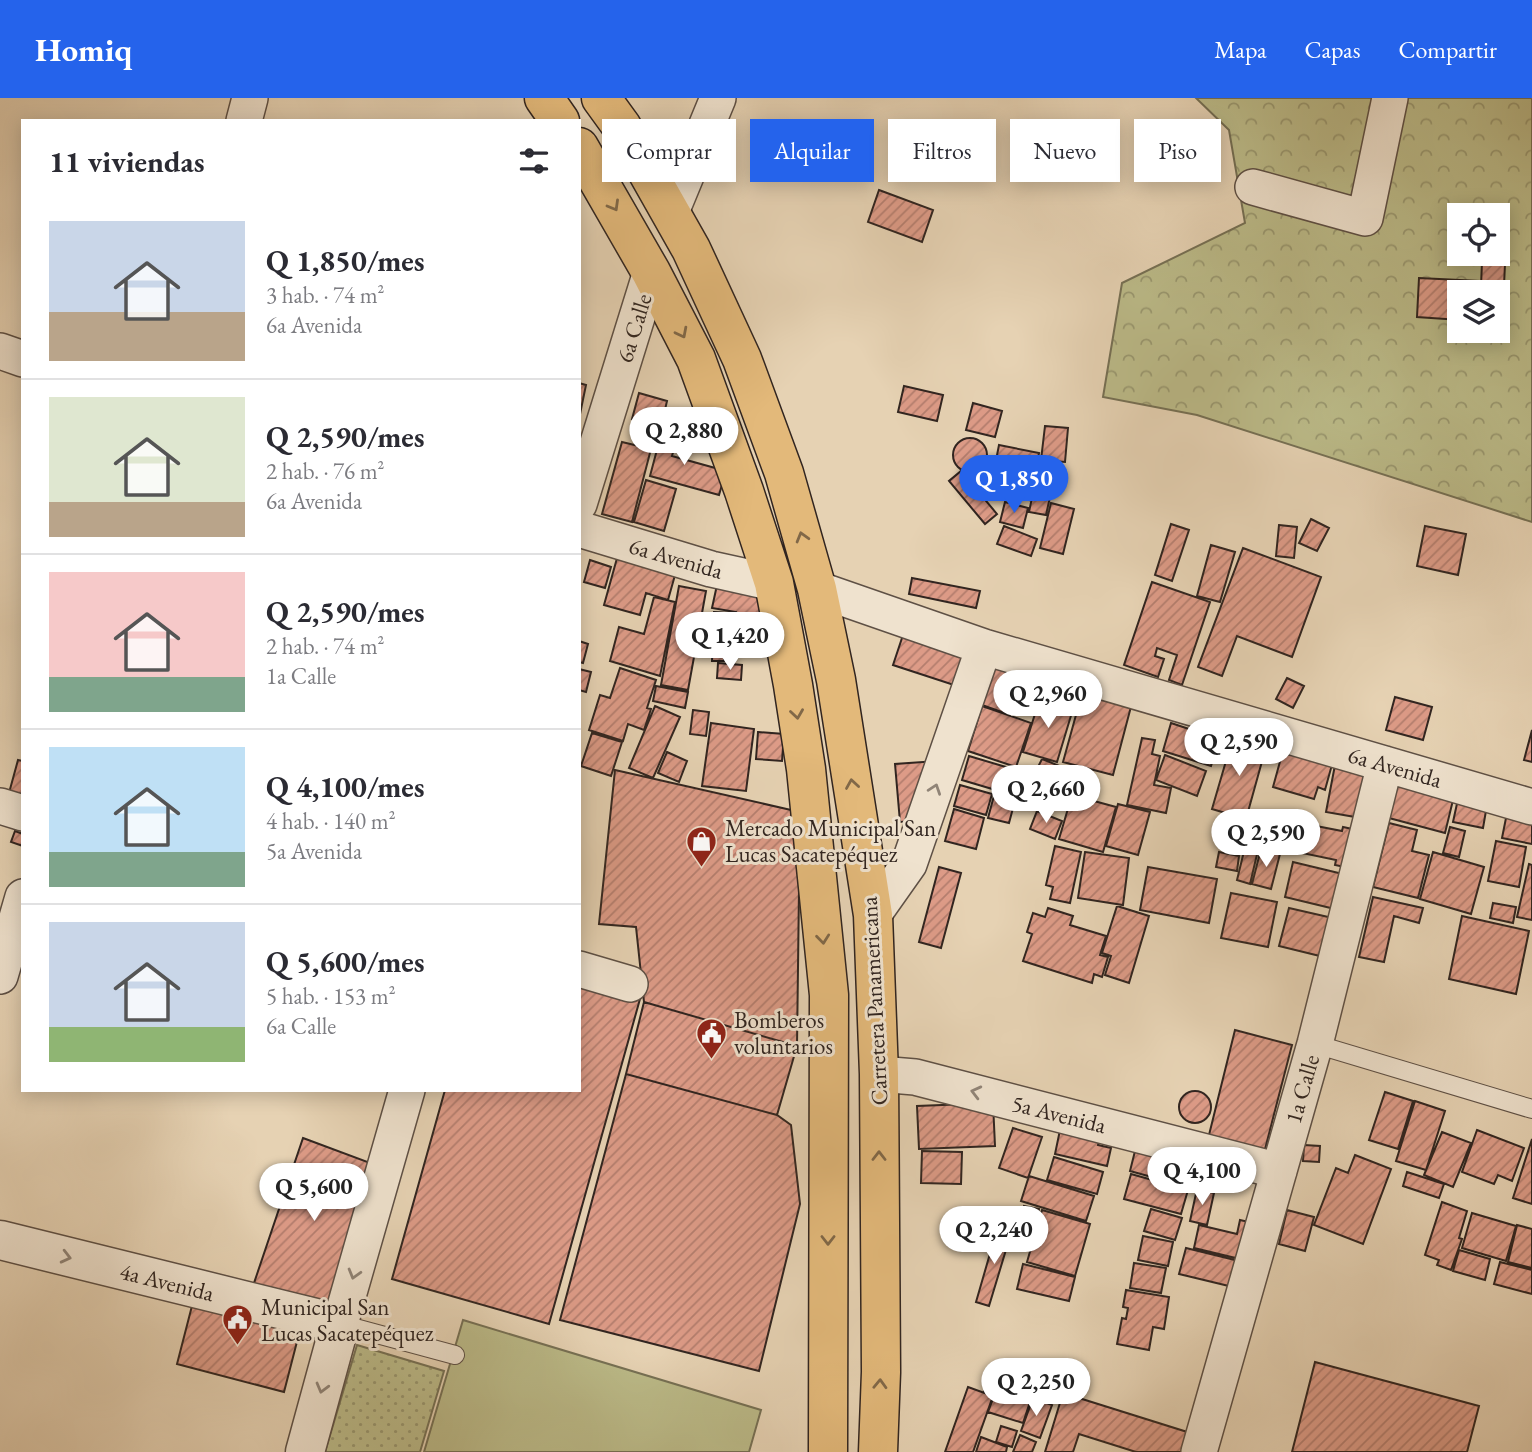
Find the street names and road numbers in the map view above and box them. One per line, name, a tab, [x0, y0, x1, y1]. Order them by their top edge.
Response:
street label: 6a Calle	[609, 290, 659, 366]
street label: 6a Avenida	[626, 530, 727, 586]
street label: 6a Avenida	[1345, 739, 1446, 795]
street label: Carretera Panamericana	[854, 895, 894, 1106]
street label: 1a Calle	[1278, 1051, 1326, 1127]
street label: 5a Avenida	[1009, 1088, 1110, 1140]
street label: 4a Avenida	[117, 1256, 218, 1308]

